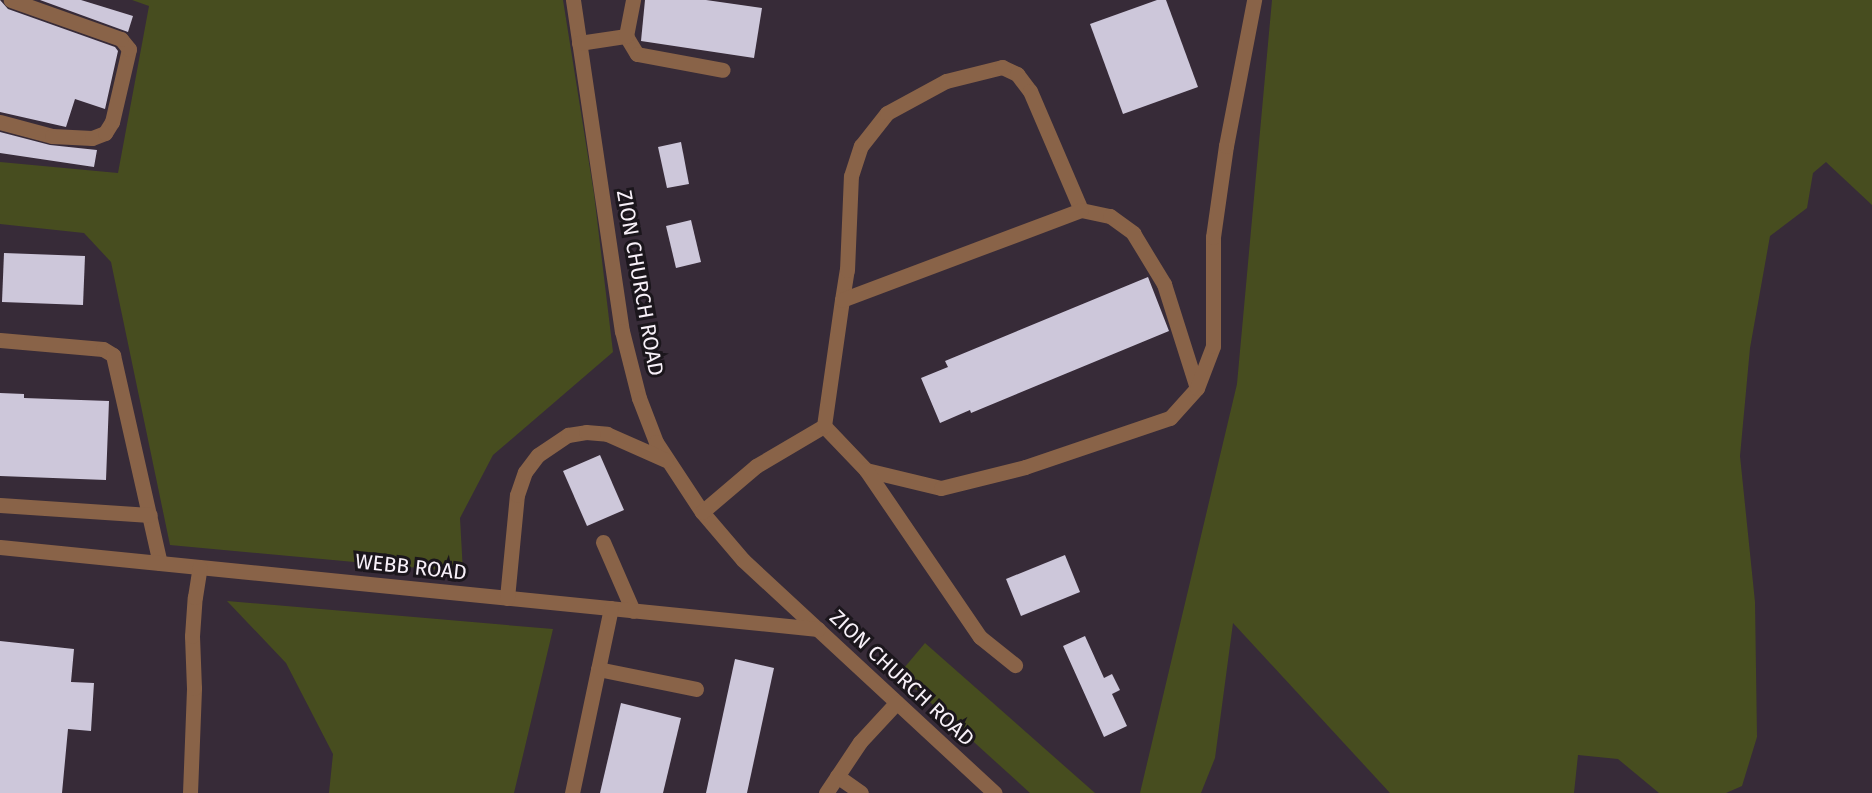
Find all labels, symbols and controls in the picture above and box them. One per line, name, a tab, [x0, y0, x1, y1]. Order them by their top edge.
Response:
street label: ZION CHURCH ROAD	[611, 188, 669, 378]
street label: WEBB ROAD	[354, 549, 468, 585]
street label: ZION CHURCH ROAD	[825, 605, 979, 751]

